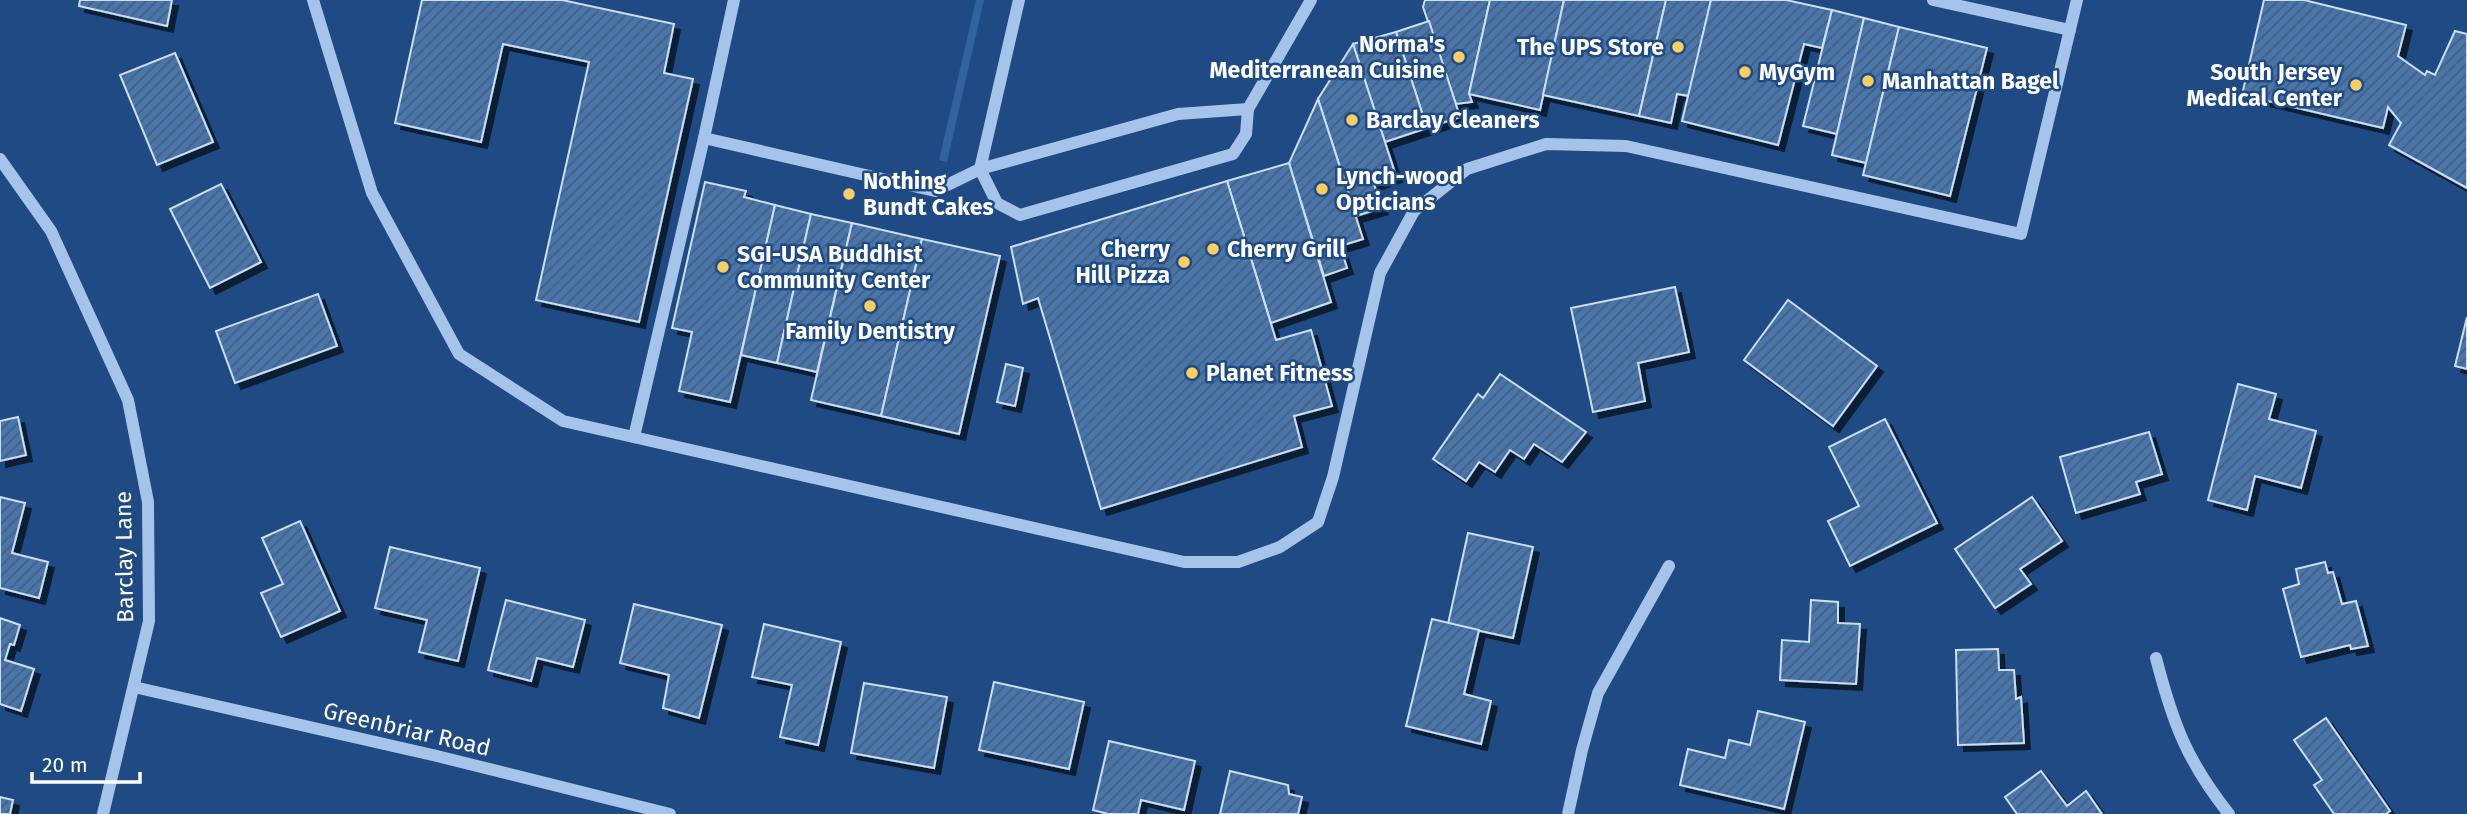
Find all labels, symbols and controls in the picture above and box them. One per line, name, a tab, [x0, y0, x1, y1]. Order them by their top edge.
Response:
place label: Norma's Mediterranean Cuisine	[1209, 30, 1445, 84]
place label: The UPS Store	[1517, 33, 1664, 61]
marker: The UPS Store	[1670, 39, 1686, 55]
marker: Norma's Mediterranean Cuisine	[1451, 49, 1467, 65]
place label: MyGym	[1759, 58, 1835, 86]
place label: South Jersey Medical Center	[2186, 58, 2343, 112]
marker: MyGym	[1737, 64, 1753, 80]
place label: Manhattan Bagel	[1882, 67, 2059, 95]
marker: Manhattan Bagel	[1860, 73, 1876, 89]
marker: South Jersey Medical Center	[2348, 77, 2364, 93]
place label: Barclay Cleaners	[1366, 106, 1540, 134]
marker: Barclay Cleaners	[1344, 112, 1360, 128]
place label: Lynch-wood Opticians	[1336, 162, 1463, 216]
place label: Nothing Bundt Cakes	[863, 167, 994, 221]
marker: Lynch-wood Opticians	[1314, 181, 1330, 197]
marker: Nothing Bundt Cakes	[841, 186, 857, 202]
place label: Cherry Hill Pizza	[1075, 235, 1171, 289]
place label: Cherry Grill	[1227, 235, 1346, 263]
place label: SGI-USA Buddhist Community Center	[737, 240, 931, 294]
marker: Cherry Grill	[1205, 241, 1221, 257]
marker: Cherry Hill Pizza	[1176, 254, 1192, 270]
marker: SGI-USA Buddhist Community Center	[715, 259, 731, 275]
marker: Family Dentistry	[862, 298, 878, 314]
place label: Family Dentistry	[785, 317, 956, 345]
place label: Planet Fitness	[1206, 359, 1353, 387]
marker: Planet Fitness	[1184, 365, 1200, 381]
street label: Barclay Lane	[109, 491, 139, 623]
street label: Greenbriar Road	[321, 696, 493, 762]
scale bar	[32, 740, 140, 784]
text: 20 m	[42, 752, 88, 778]

